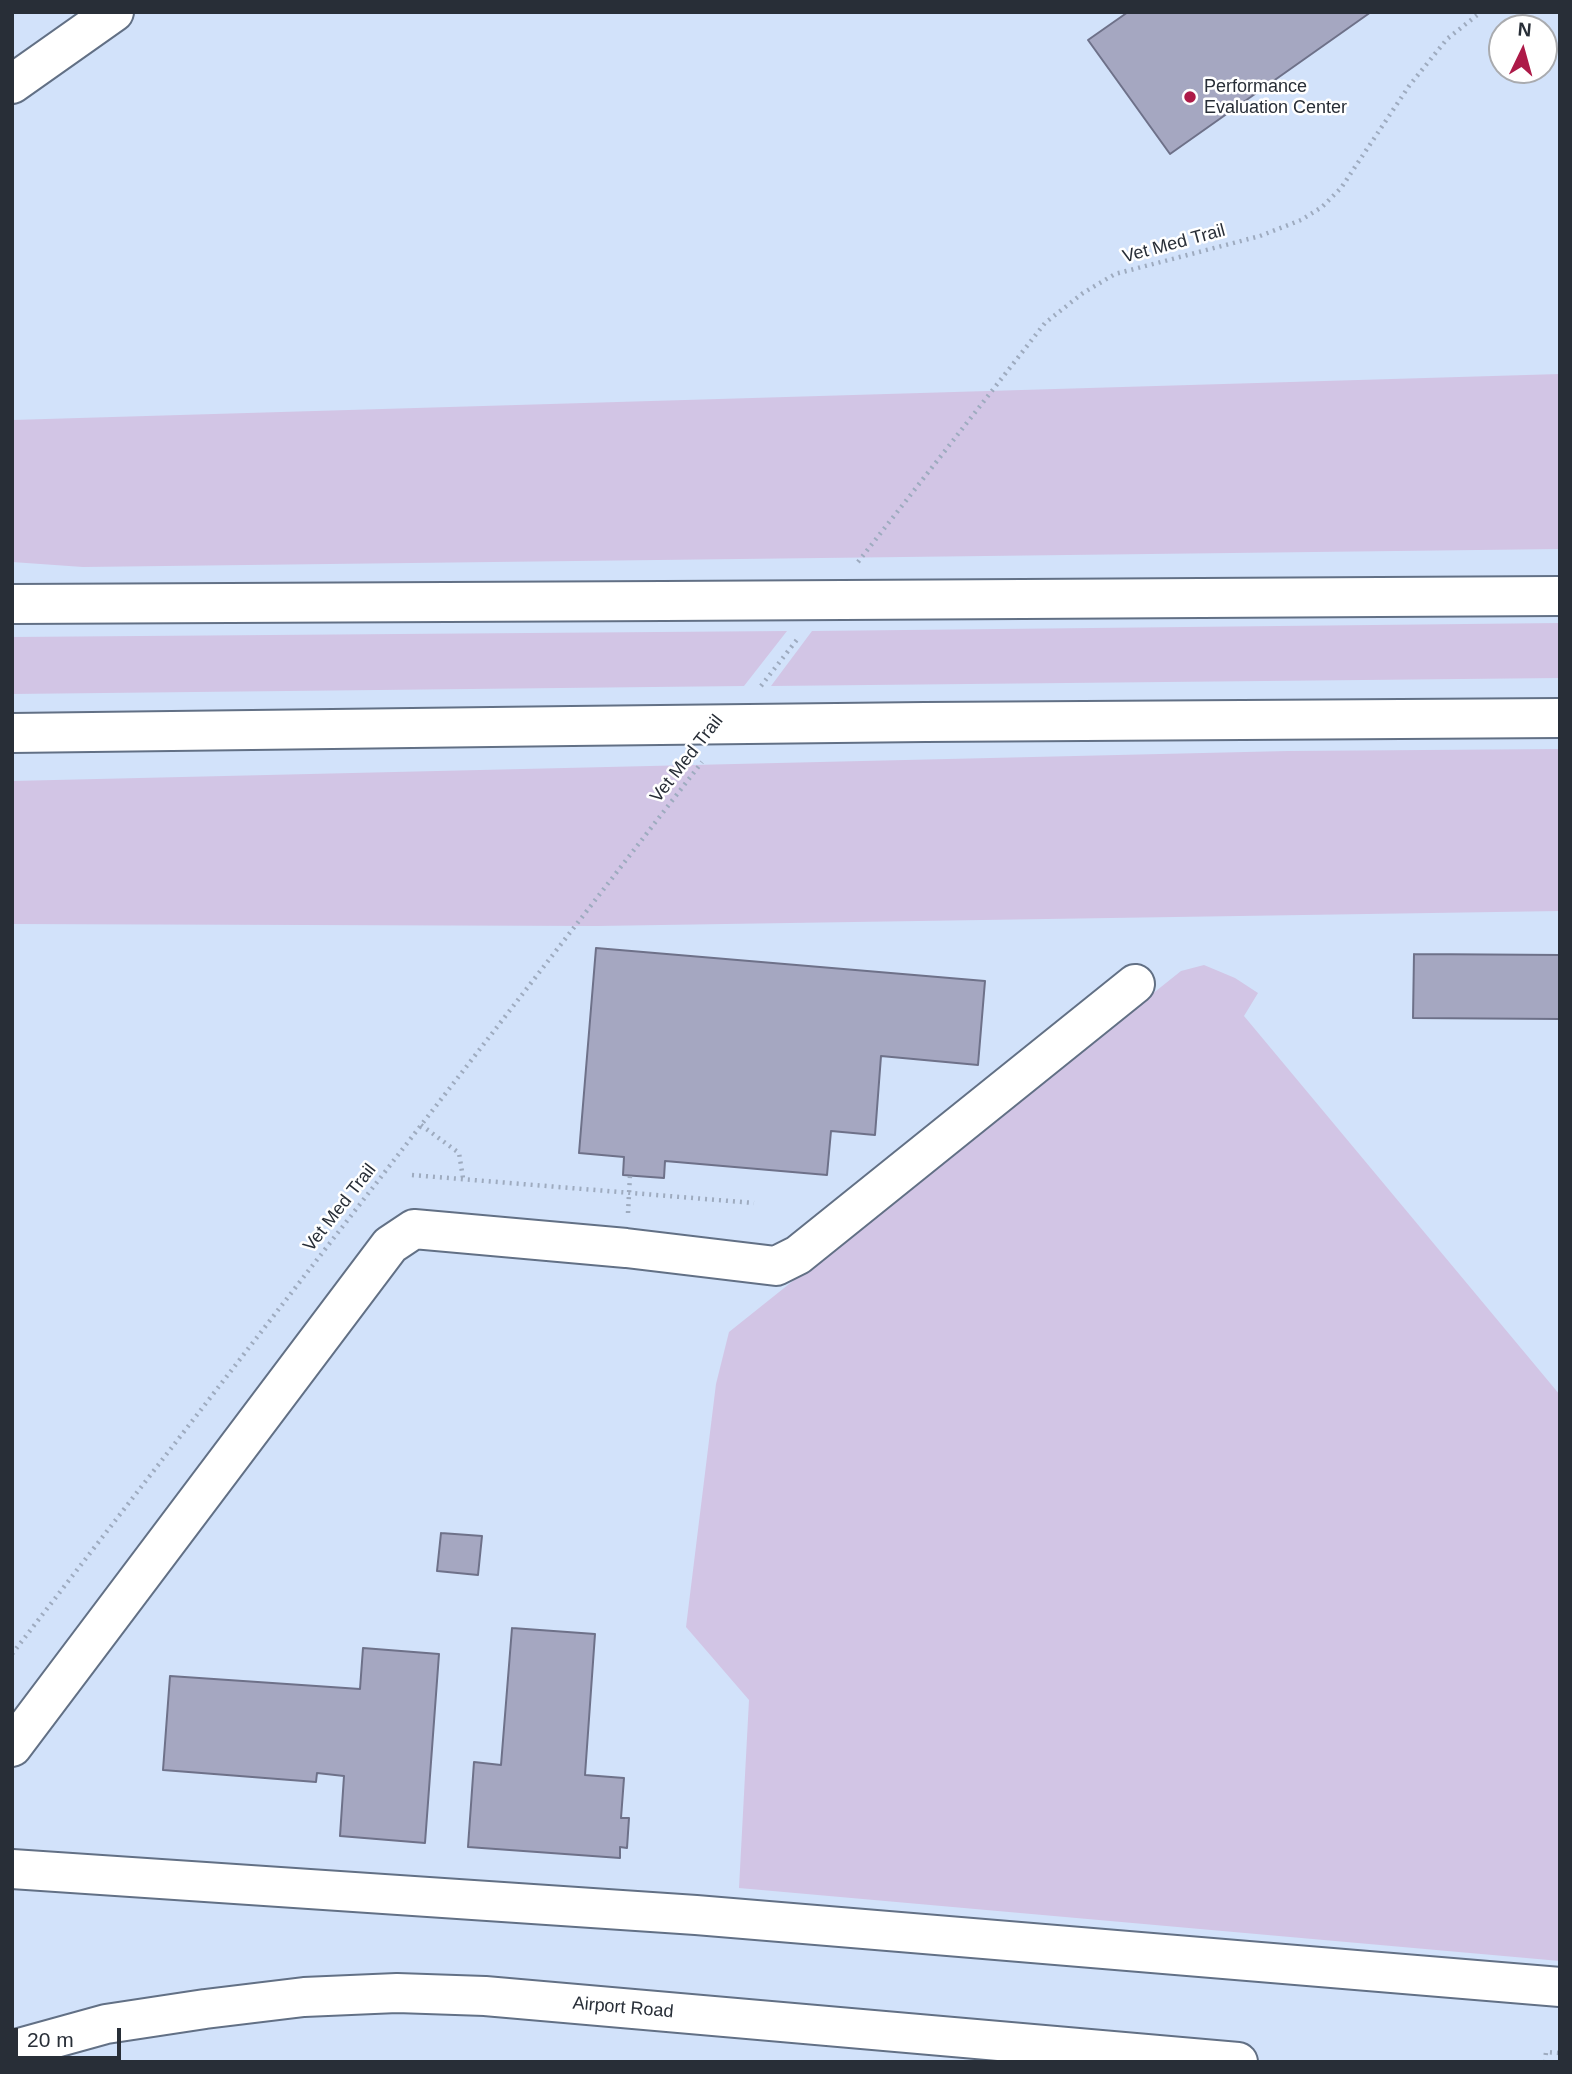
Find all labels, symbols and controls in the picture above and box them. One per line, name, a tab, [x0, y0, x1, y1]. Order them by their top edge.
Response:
north arrow	[1488, 14, 1558, 84]
text: N	[1517, 19, 1532, 41]
place label: Performance Evaluation Center	[1204, 76, 1347, 119]
marker: Performance Evaluation Center	[1182, 89, 1198, 105]
street label: Vet Med Trail	[1120, 220, 1228, 268]
street label: Vet Med Trail	[646, 711, 728, 807]
street label: Vet Med Trail	[299, 1160, 381, 1256]
street label: Airport Road	[572, 1993, 674, 2023]
scale bar	[18, 2014, 124, 2058]
text: 20 m	[27, 2028, 74, 2051]

